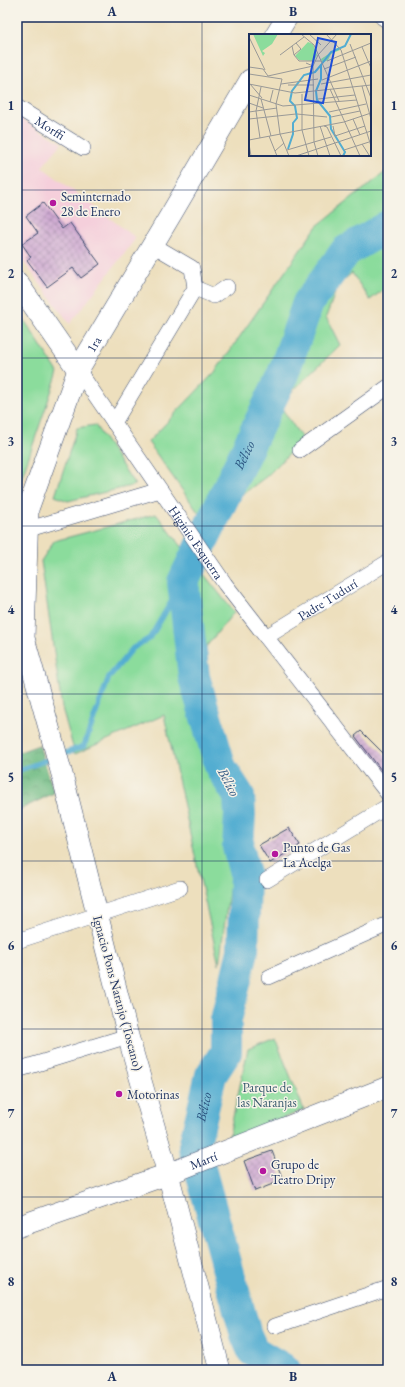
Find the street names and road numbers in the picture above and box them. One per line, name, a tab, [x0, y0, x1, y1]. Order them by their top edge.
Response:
street label: Morffi	[32, 112, 68, 143]
street label: 1ra	[82, 332, 105, 355]
street label: Higinio Esquerra	[165, 502, 228, 583]
street label: Padre Tudurí	[294, 574, 361, 624]
street label: Ignacio Pons Naranjo (Toscano)	[89, 914, 147, 1072]
street label: Martí	[187, 1147, 220, 1173]

